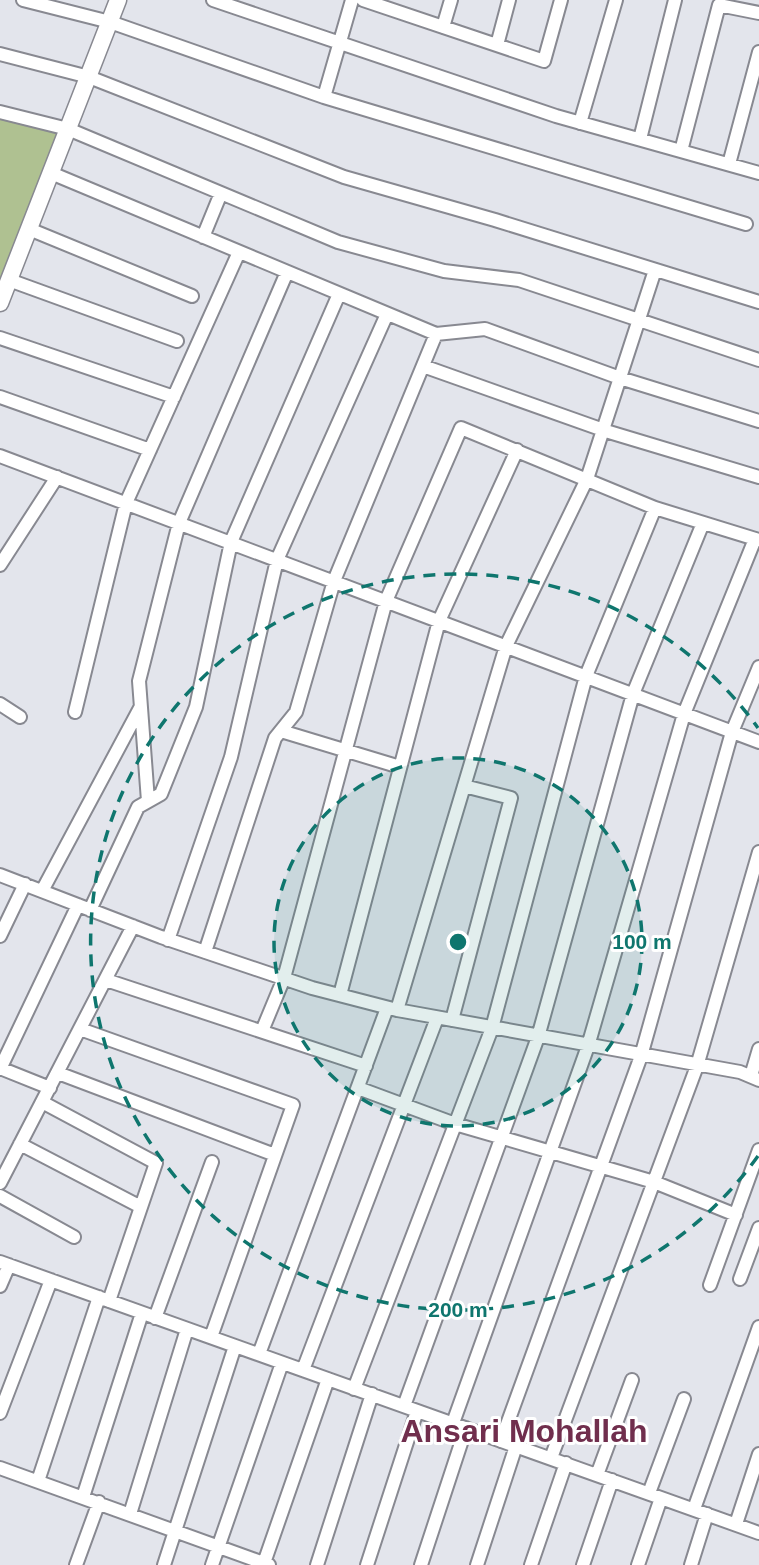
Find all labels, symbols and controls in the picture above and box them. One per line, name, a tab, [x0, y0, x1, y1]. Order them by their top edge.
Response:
centre of rings	[446, 930, 470, 954]
text: 100 m	[612, 930, 672, 953]
text: 200 m	[428, 1298, 488, 1321]
district label: Ansari Mohallah	[400, 1413, 648, 1449]

